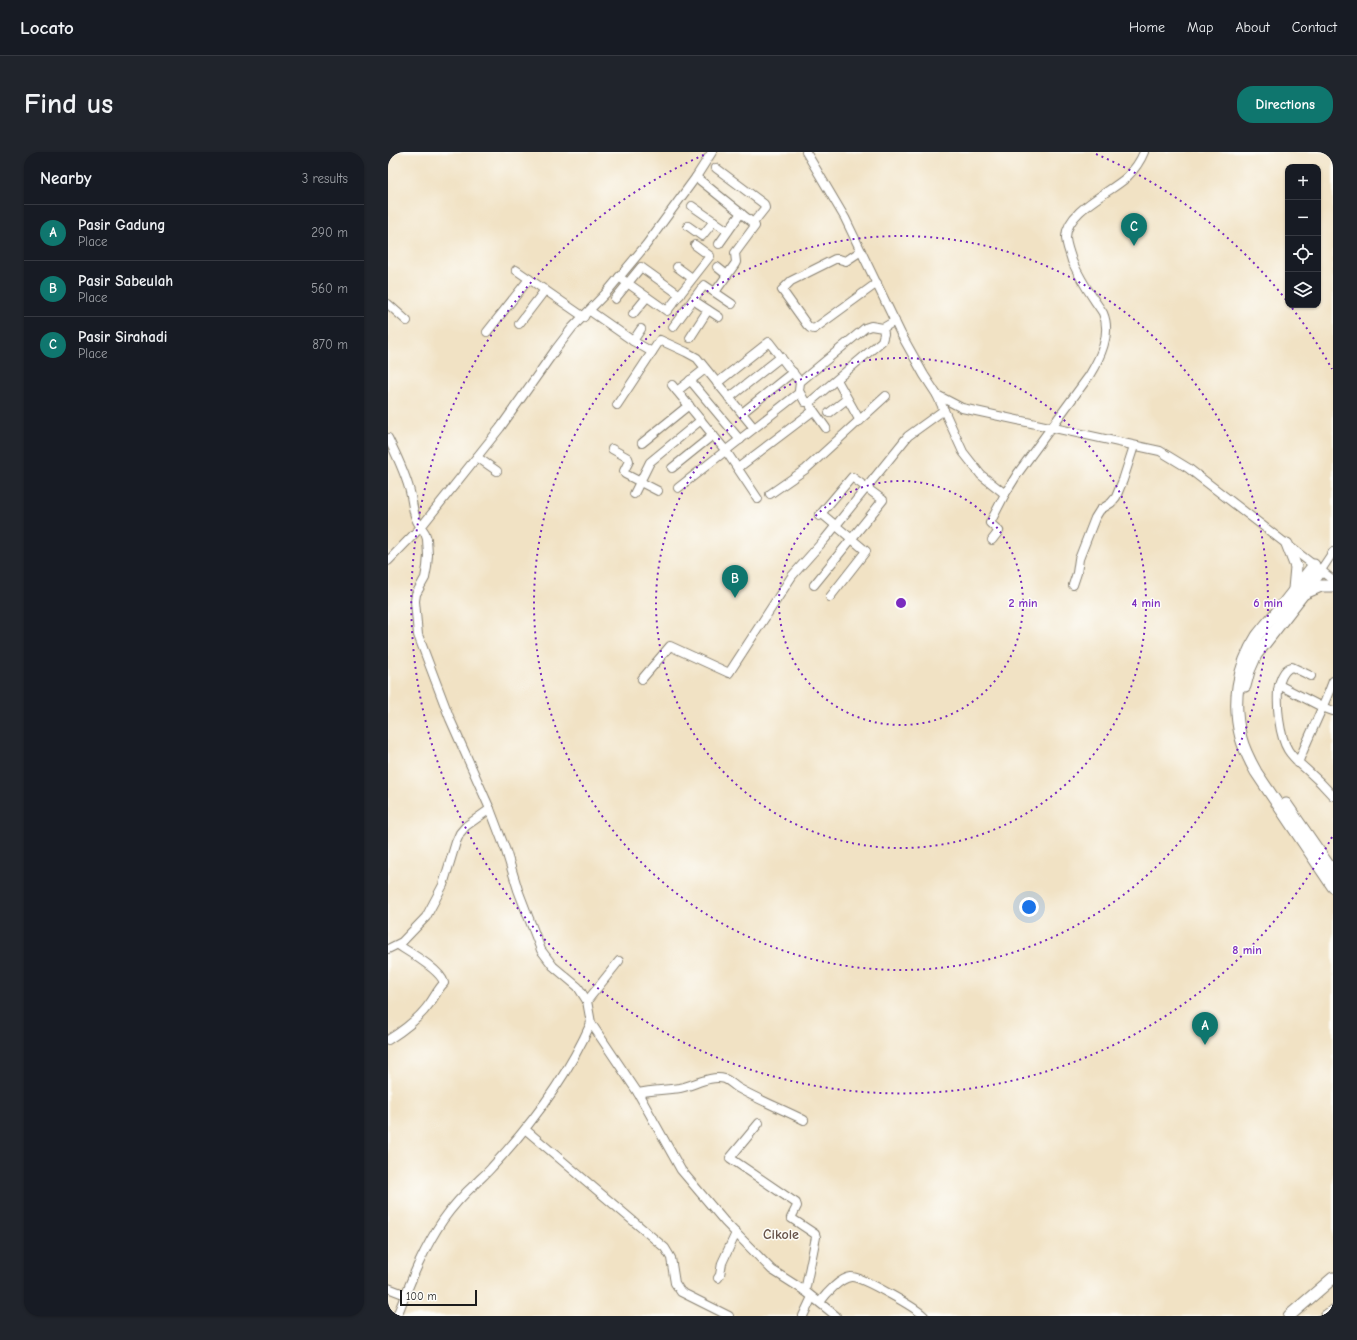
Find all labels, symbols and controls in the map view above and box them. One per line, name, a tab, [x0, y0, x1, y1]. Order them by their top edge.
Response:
text: Locato	[20, 17, 74, 39]
text: Home	[1129, 19, 1165, 36]
text: Map	[1187, 19, 1213, 36]
text: About	[1235, 19, 1270, 36]
text: Contact	[1292, 19, 1337, 36]
button: Directions	[1237, 86, 1333, 123]
text: Find us	[24, 88, 113, 120]
map controls	[1285, 164, 1321, 308]
button: +	[1285, 164, 1321, 200]
text: Nearby	[40, 169, 91, 188]
text: 3 results	[302, 171, 348, 186]
button: −	[1285, 200, 1321, 236]
pin: C	[1121, 213, 1147, 246]
text: Pasir Gadung	[78, 216, 166, 234]
text: A	[49, 225, 57, 240]
text: 290 m	[311, 225, 348, 240]
text: Place	[78, 234, 108, 249]
button: locate	[1285, 236, 1321, 272]
text: Pasir Sabeulah	[78, 272, 173, 290]
button: layers	[1285, 272, 1321, 308]
text: B	[49, 281, 57, 296]
text: 560 m	[311, 281, 348, 296]
text: Place	[78, 290, 108, 305]
text: Pasir Sirahadi	[78, 328, 167, 346]
text: C	[49, 337, 57, 352]
text: 870 m	[312, 337, 348, 352]
text: Place	[78, 346, 108, 361]
pin: B	[722, 565, 748, 598]
centre of rings	[894, 596, 908, 610]
text: 2 min	[1008, 596, 1038, 610]
text: 4 min	[1132, 596, 1160, 610]
text: 6 min	[1253, 596, 1283, 610]
your location	[1019, 897, 1039, 917]
text: 8 min	[1232, 943, 1262, 957]
pin: A	[1192, 1012, 1218, 1045]
district label: Cikole	[763, 1226, 799, 1243]
scale bar	[400, 1288, 477, 1307]
text: 100 m	[406, 1290, 437, 1303]

